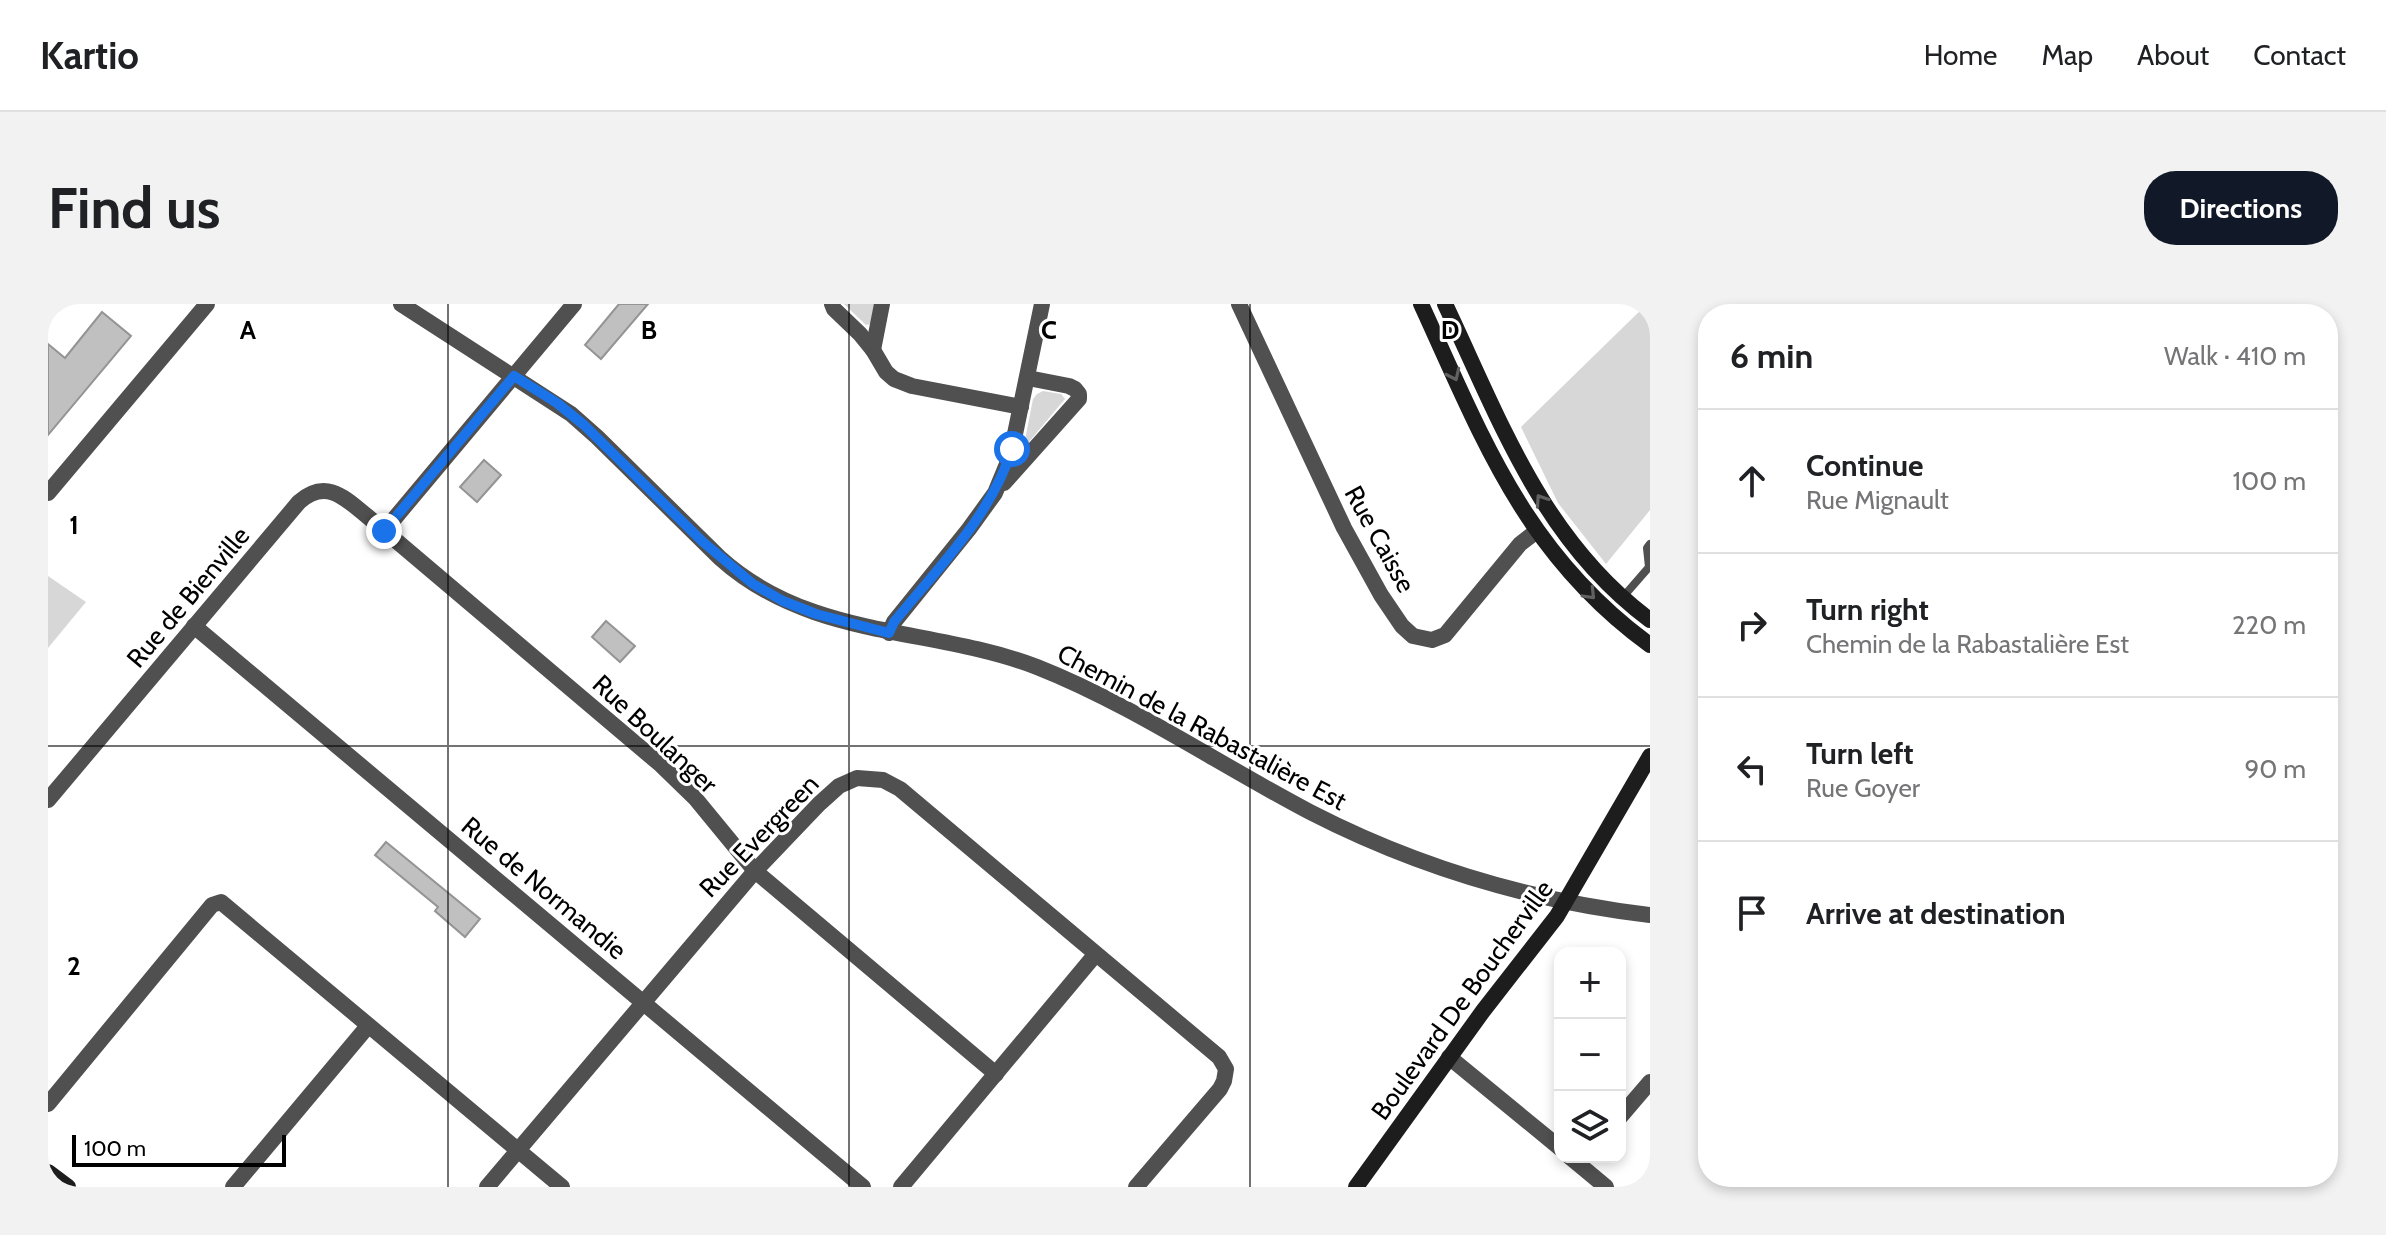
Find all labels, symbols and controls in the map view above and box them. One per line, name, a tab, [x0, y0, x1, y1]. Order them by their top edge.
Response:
text: Kartio	[40, 32, 139, 79]
text: Home	[1924, 38, 1997, 72]
text: Map	[2041, 38, 2093, 72]
text: About	[2137, 38, 2209, 72]
text: Contact	[2253, 38, 2346, 72]
button: Directions	[2144, 171, 2338, 245]
text: Find us	[48, 174, 221, 242]
text: A	[240, 314, 257, 346]
text: B	[641, 314, 657, 346]
text: C	[1041, 314, 1057, 346]
text: D	[1441, 314, 1459, 346]
text: 6 min	[1730, 335, 1813, 377]
text: Walk · 410 m	[2164, 340, 2306, 372]
one-way arrow	[1444, 367, 1460, 381]
route start	[994, 431, 1030, 467]
text: Continue	[1806, 447, 1923, 484]
icon: ahead	[1730, 459, 1774, 503]
text: 100 m	[2233, 465, 2306, 497]
street label: Rue Caisse	[1338, 480, 1422, 598]
text: Rue Mignault	[1806, 484, 1949, 516]
one-way arrow	[1536, 495, 1551, 509]
text: 1	[69, 509, 79, 541]
route end	[366, 513, 402, 549]
street label: Rue de Bienville	[120, 520, 256, 674]
one-way arrow	[1581, 585, 1596, 599]
text: Turn right	[1806, 591, 1929, 628]
icon: right	[1730, 603, 1774, 647]
text: 220 m	[2232, 609, 2306, 641]
text: Chemin de la Rabastalière Est	[1806, 628, 2129, 660]
street label: Chemin de la Rabastalière Est	[1052, 637, 1352, 817]
street label: Rue Boulanger	[586, 668, 725, 801]
text: Turn left	[1806, 735, 1914, 772]
icon: left	[1730, 747, 1774, 791]
text: 90 m	[2244, 753, 2306, 785]
street label: Rue Evergreen	[693, 768, 825, 904]
text: Rue Goyer	[1806, 772, 1920, 804]
street label: Rue de Normandie	[455, 810, 633, 966]
street label: Boulevard De Boucherville	[1364, 874, 1560, 1126]
icon: arrive	[1730, 891, 1774, 935]
text: Arrive at destination	[1806, 895, 2066, 932]
map controls	[1554, 947, 1626, 1163]
button: +	[1554, 947, 1626, 1019]
text: 2	[67, 950, 81, 982]
button: −	[1554, 1019, 1626, 1091]
button: layers	[1554, 1091, 1626, 1163]
scale bar	[72, 1131, 286, 1167]
text: 100 m	[84, 1135, 146, 1162]

